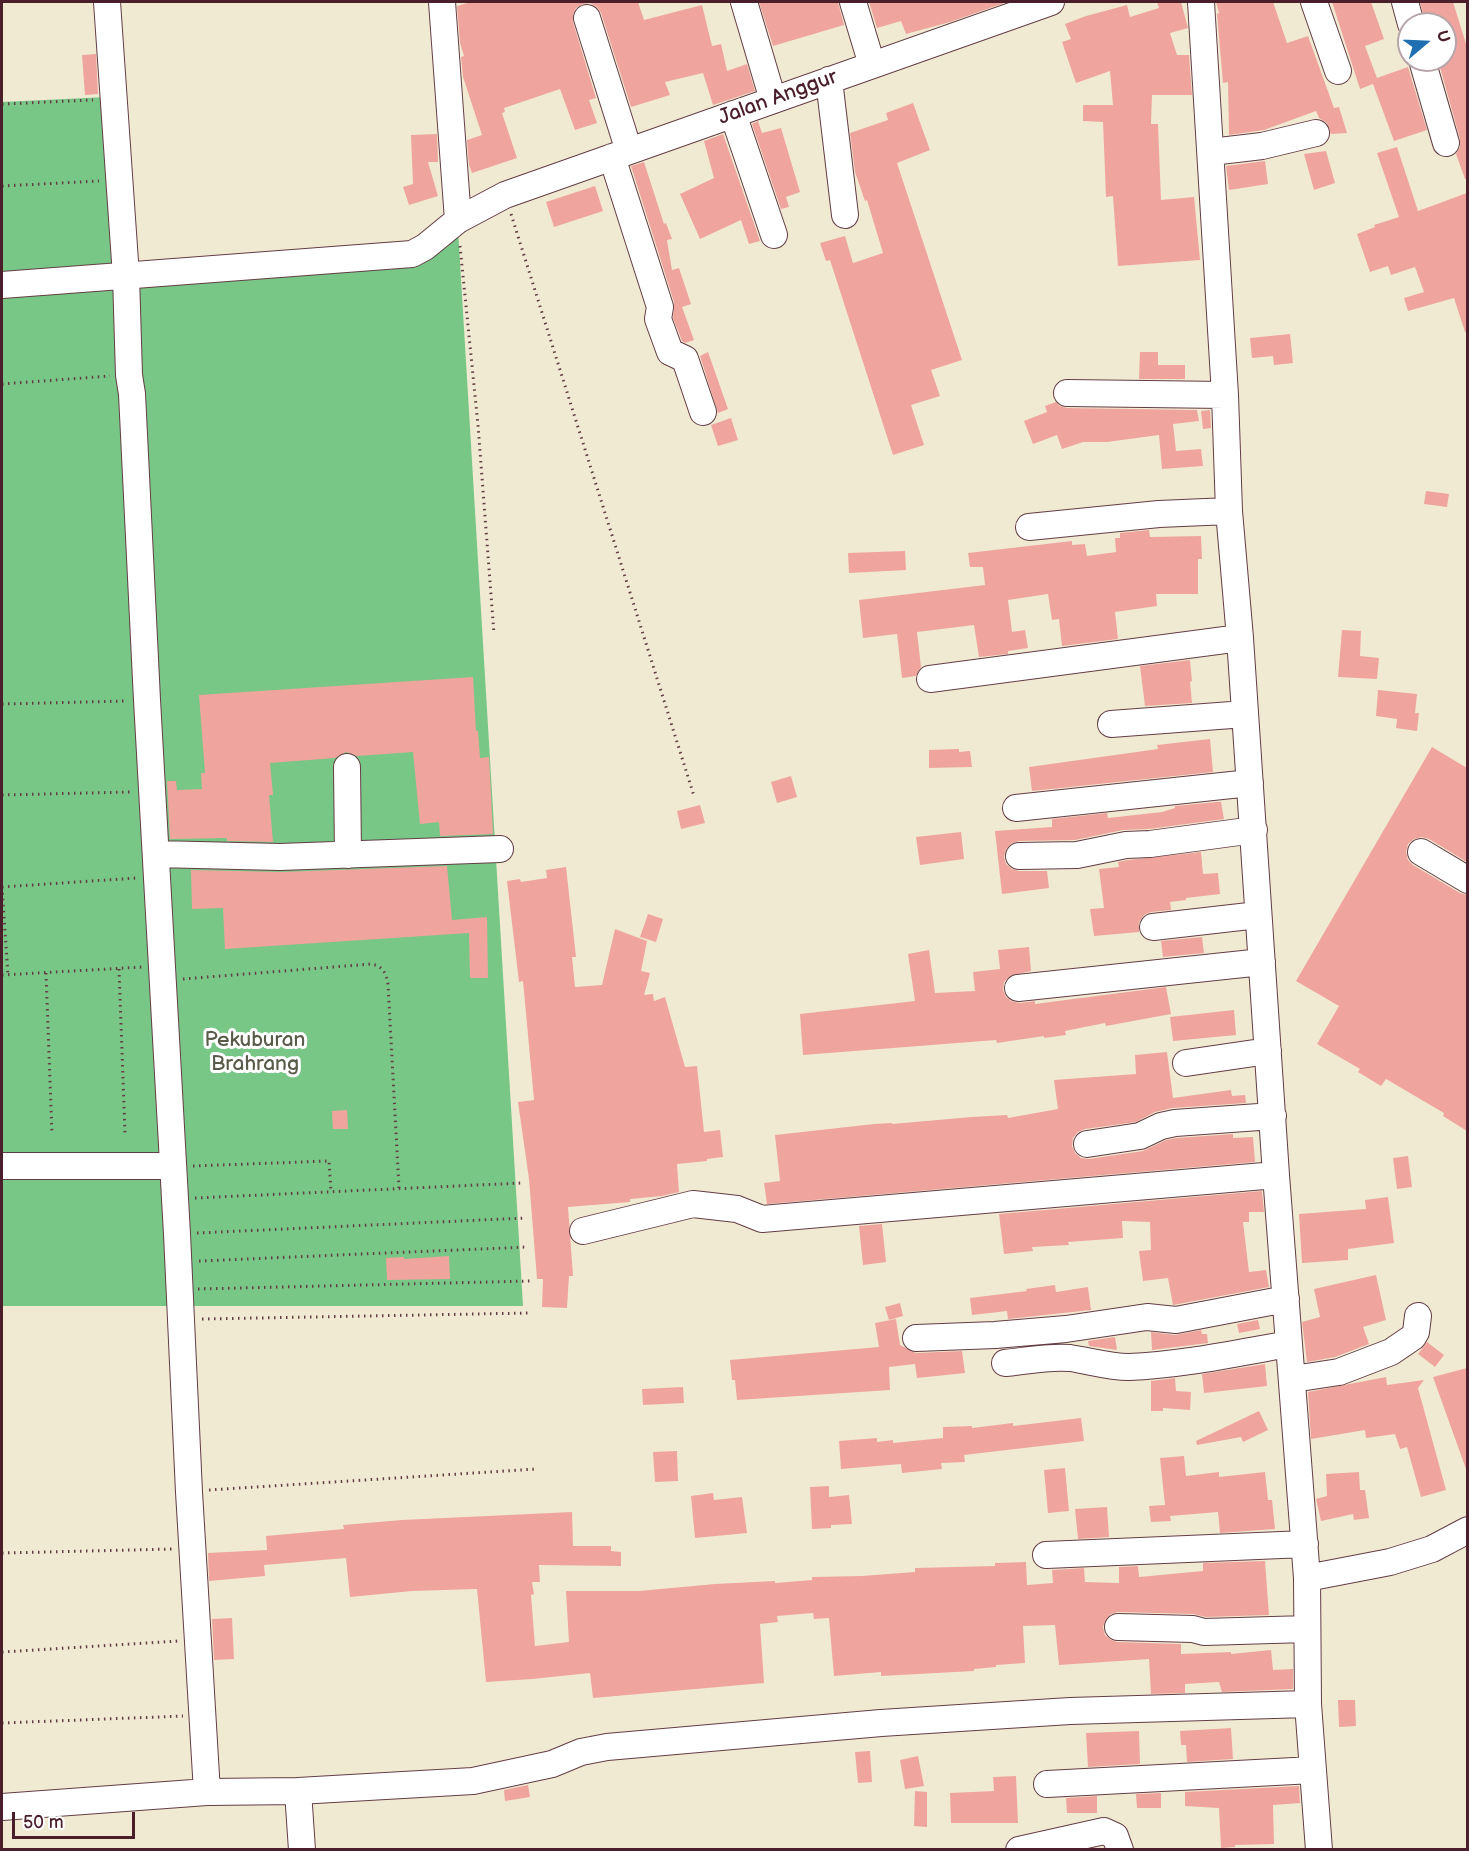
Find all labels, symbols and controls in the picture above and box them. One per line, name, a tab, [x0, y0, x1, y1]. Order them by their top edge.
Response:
north arrow	[1397, 12, 1457, 72]
text: U	[1432, 28, 1453, 45]
street label: Jalan Anggur	[715, 65, 841, 131]
park label: Pekuburan Brahrang	[205, 1028, 305, 1078]
scale bar	[15, 1800, 138, 1838]
text: 50 m	[23, 1812, 64, 1833]

